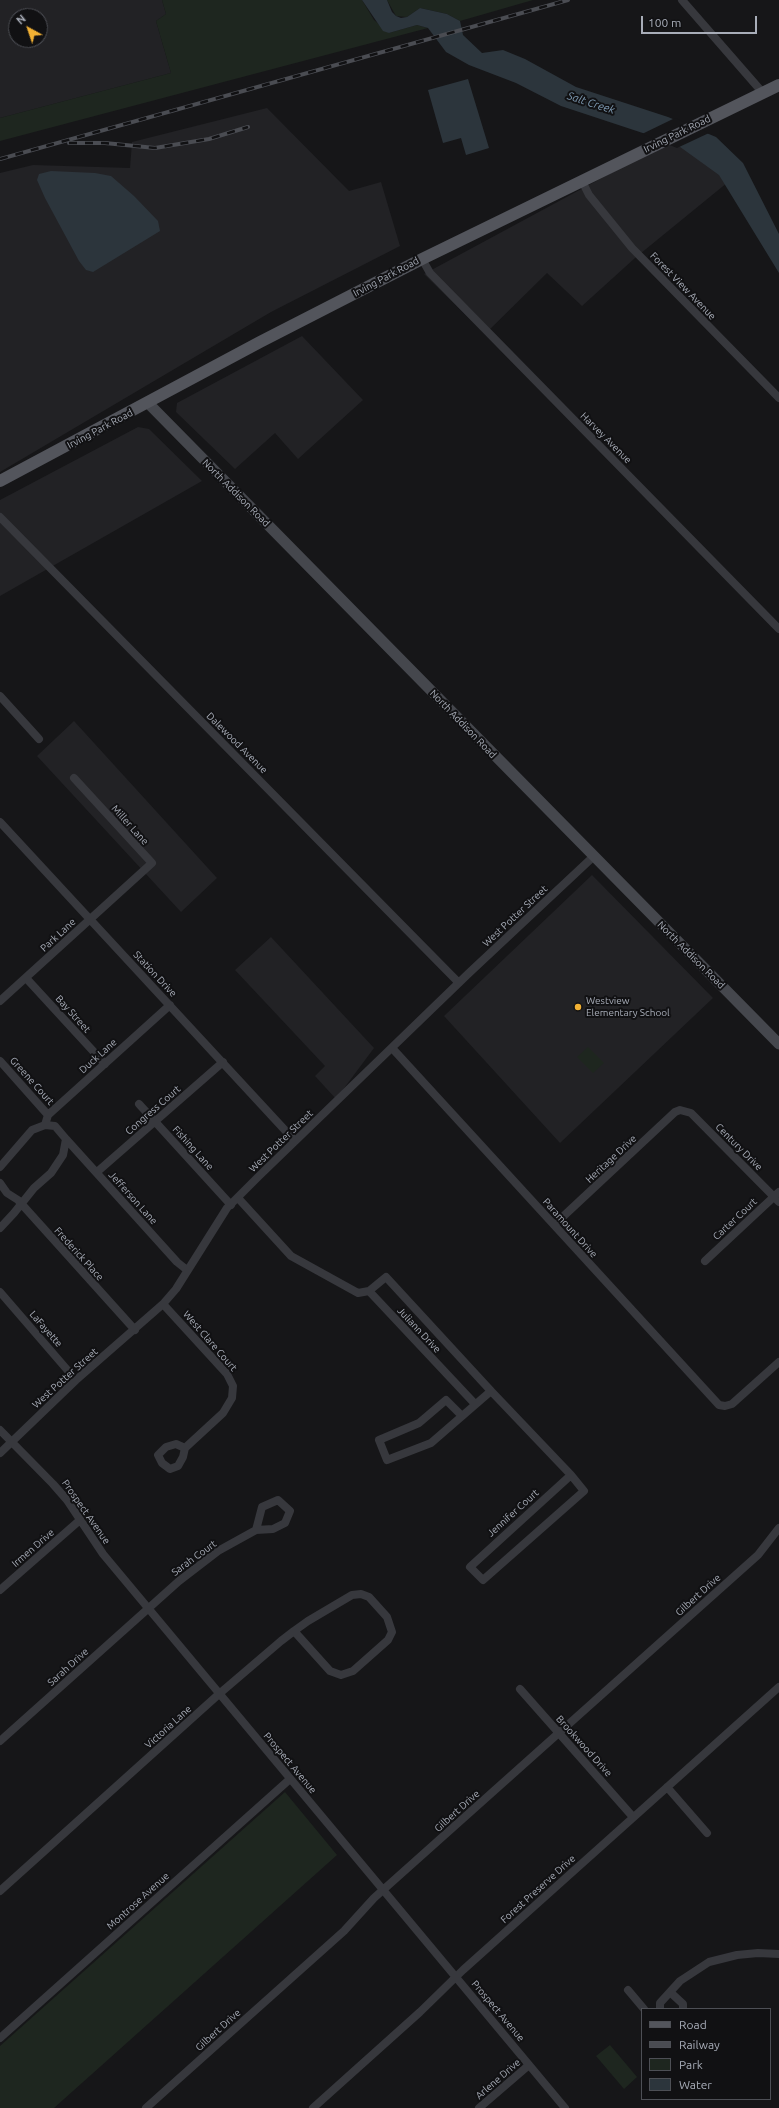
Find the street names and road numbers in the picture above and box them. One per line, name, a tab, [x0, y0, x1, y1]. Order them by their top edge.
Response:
street label: Irving Park Road	[642, 113, 712, 155]
street label: Forest View Avenue	[648, 250, 718, 322]
street label: Irving Park Road	[351, 255, 421, 299]
street label: Irving Park Road	[65, 407, 135, 451]
street label: Harvey Avenue	[578, 410, 634, 466]
street label: North Addison Road	[200, 457, 272, 529]
street label: North Addison Road	[427, 687, 499, 761]
street label: Dalewood Avenue	[204, 710, 270, 776]
street label: Miller Lane	[109, 803, 151, 847]
street label: West Potter Street	[480, 883, 550, 949]
street label: Park Lane	[38, 916, 78, 954]
street label: North Addison Road	[655, 919, 727, 991]
street label: Station Drive	[131, 949, 179, 999]
street label: Bay Street	[53, 993, 93, 1035]
street label: Duck Lane	[77, 1036, 119, 1076]
street label: Greene Court	[7, 1055, 57, 1107]
street label: Congress Court	[123, 1083, 183, 1137]
street label: West Potter Street	[247, 1107, 315, 1175]
street label: Century Drive	[713, 1121, 765, 1173]
street label: Fishing Lane	[170, 1123, 216, 1173]
street label: Heritage Drive	[583, 1132, 639, 1186]
street label: Jefferson Lane	[106, 1169, 160, 1227]
street label: Paramount Drive	[540, 1196, 600, 1260]
street label: Carter Court	[710, 1196, 760, 1242]
street label: Frederick Place	[52, 1225, 106, 1283]
street label: Juliann Drive	[395, 1305, 443, 1355]
street label: LaFayette	[27, 1308, 65, 1350]
street label: West Clare Court	[181, 1308, 239, 1374]
street label: West Potter Street	[30, 1345, 100, 1411]
street label: Prospect Avenue	[59, 1477, 113, 1547]
street label: Jennifer Court	[485, 1487, 541, 1539]
street label: Irmen Drive	[9, 1526, 57, 1570]
street label: Sarah Court	[169, 1538, 219, 1578]
street label: Gilbert Drive	[673, 1572, 723, 1618]
street label: Sarah Drive	[45, 1645, 91, 1689]
street label: Victoria Lane	[142, 1703, 194, 1751]
street label: Brookwood Drive	[553, 1713, 615, 1779]
street label: Prospect Avenue	[261, 1730, 319, 1796]
street label: Gilbert Drive	[432, 1788, 482, 1834]
street label: Forest Preserve Drive	[498, 1852, 578, 1926]
street label: Montrose Avenue	[104, 1870, 172, 1932]
street label: Prospect Avenue	[469, 1978, 527, 2044]
street label: Gilbert Drive	[193, 2007, 243, 2053]
street label: Arlene Drive	[473, 2056, 523, 2102]

